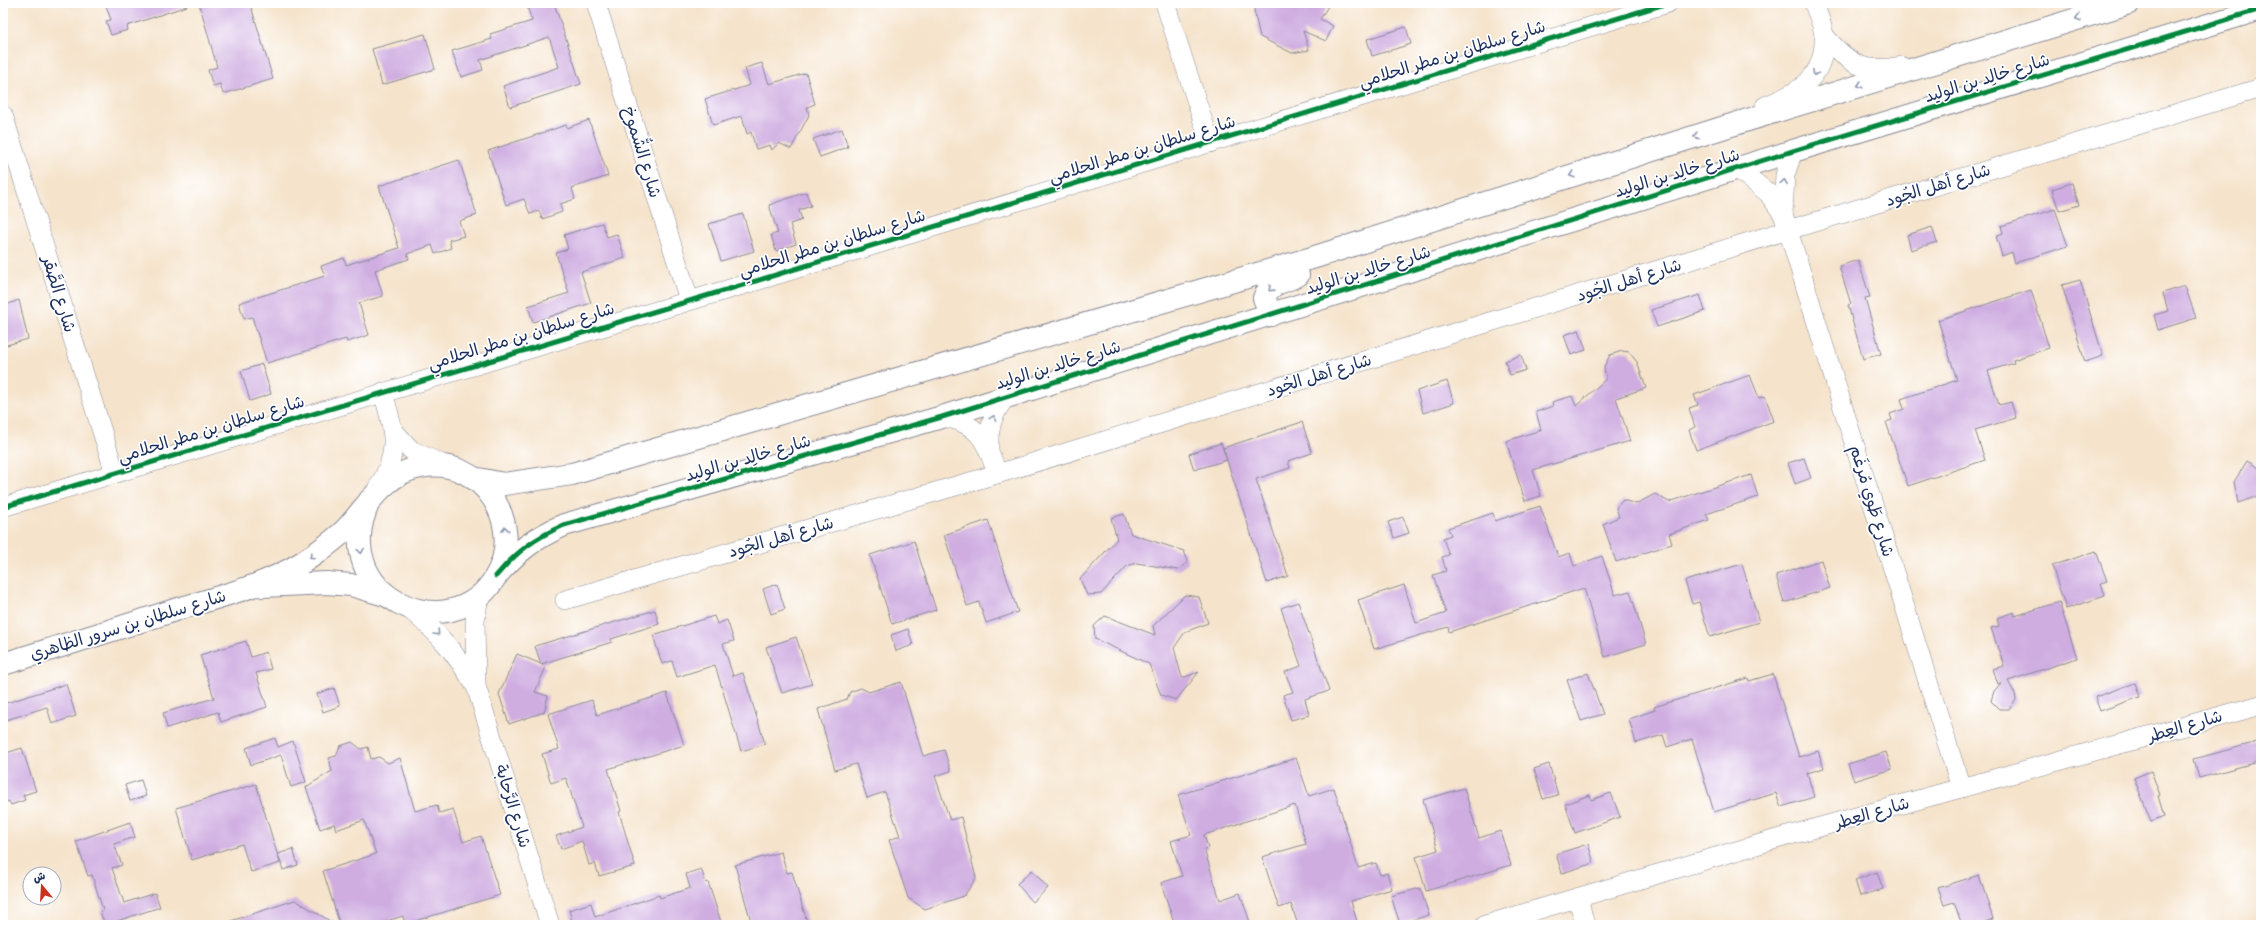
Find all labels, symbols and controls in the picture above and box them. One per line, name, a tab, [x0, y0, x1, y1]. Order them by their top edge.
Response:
one-way arrow	[2075, 13, 2082, 22]
street label: شارع سلطان بن مطر الحلامي	[1356, 16, 1549, 96]
street label: شارع خالِد بن الوليد	[1922, 49, 2053, 108]
one-way arrow	[1812, 69, 1820, 76]
one-way arrow	[1857, 80, 1864, 89]
street label: شارع الشُّموخ	[617, 103, 669, 200]
street label: شارع سلطان بن مطر الحلامي	[1046, 111, 1239, 191]
one-way arrow	[1693, 131, 1700, 140]
street label: شارع خالِد بن الوليد	[1612, 144, 1743, 203]
street label: شارع أهل الجُود	[1883, 159, 1993, 212]
one-way arrow	[1569, 170, 1576, 179]
one-way arrow	[1779, 179, 1788, 185]
street label: شارع سلطان بن مطر الحلامي	[736, 205, 929, 285]
street label: شارع خالِد بن الوليد	[1303, 241, 1434, 300]
street label: شارع الصَّقر	[36, 251, 81, 335]
street label: شارع أهل الجُود	[1574, 254, 1684, 307]
one-way arrow	[1268, 284, 1276, 291]
street label: شارع سلطان بن مطر الحلامي	[425, 298, 618, 378]
street label: شارع خالِد بن الوليد	[993, 336, 1124, 395]
street label: شارع أهل الجُود	[1264, 349, 1374, 402]
street label: شارع سلطان بن مطر الحلامي	[115, 391, 308, 471]
one-way arrow	[988, 415, 996, 422]
street label: شارع خالِد بن الوليد	[683, 430, 814, 487]
street label: شارع طَوي مُرغَم	[1843, 443, 1899, 560]
street label: شارع أهل الجُود	[726, 512, 836, 563]
one-way arrow	[501, 526, 510, 532]
one-way arrow	[356, 548, 364, 554]
one-way arrow	[309, 551, 316, 559]
street label: شارع سلطان بن سرور الظاهري	[27, 585, 229, 667]
one-way arrow	[432, 629, 439, 636]
street label: شارع العِطر	[2143, 705, 2225, 748]
street label: شارع الرَّحابة	[489, 762, 536, 851]
street label: شارع العِطر	[1830, 792, 1912, 835]
north arrow	[22, 866, 62, 906]
text: ش	[31, 868, 47, 885]

